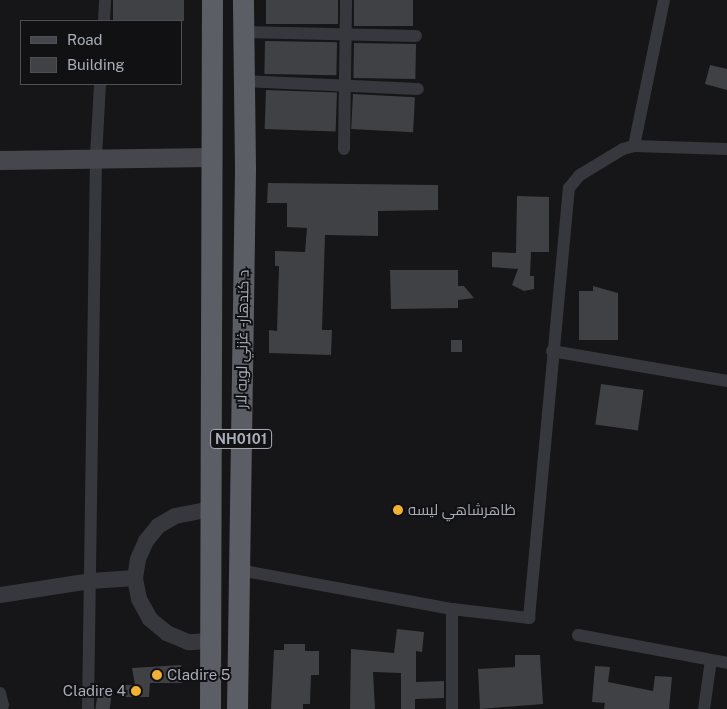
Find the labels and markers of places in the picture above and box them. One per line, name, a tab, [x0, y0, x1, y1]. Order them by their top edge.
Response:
place label: ظاهرشاهي لیسه	[408, 501, 516, 519]
marker: ظاهرشاهي لیسه	[392, 504, 404, 516]
place label: Cladire 5	[167, 666, 230, 684]
marker: Cladire 5	[151, 669, 163, 681]
place label: Cladire 4	[63, 682, 126, 700]
marker: Cladire 4	[130, 685, 142, 697]

